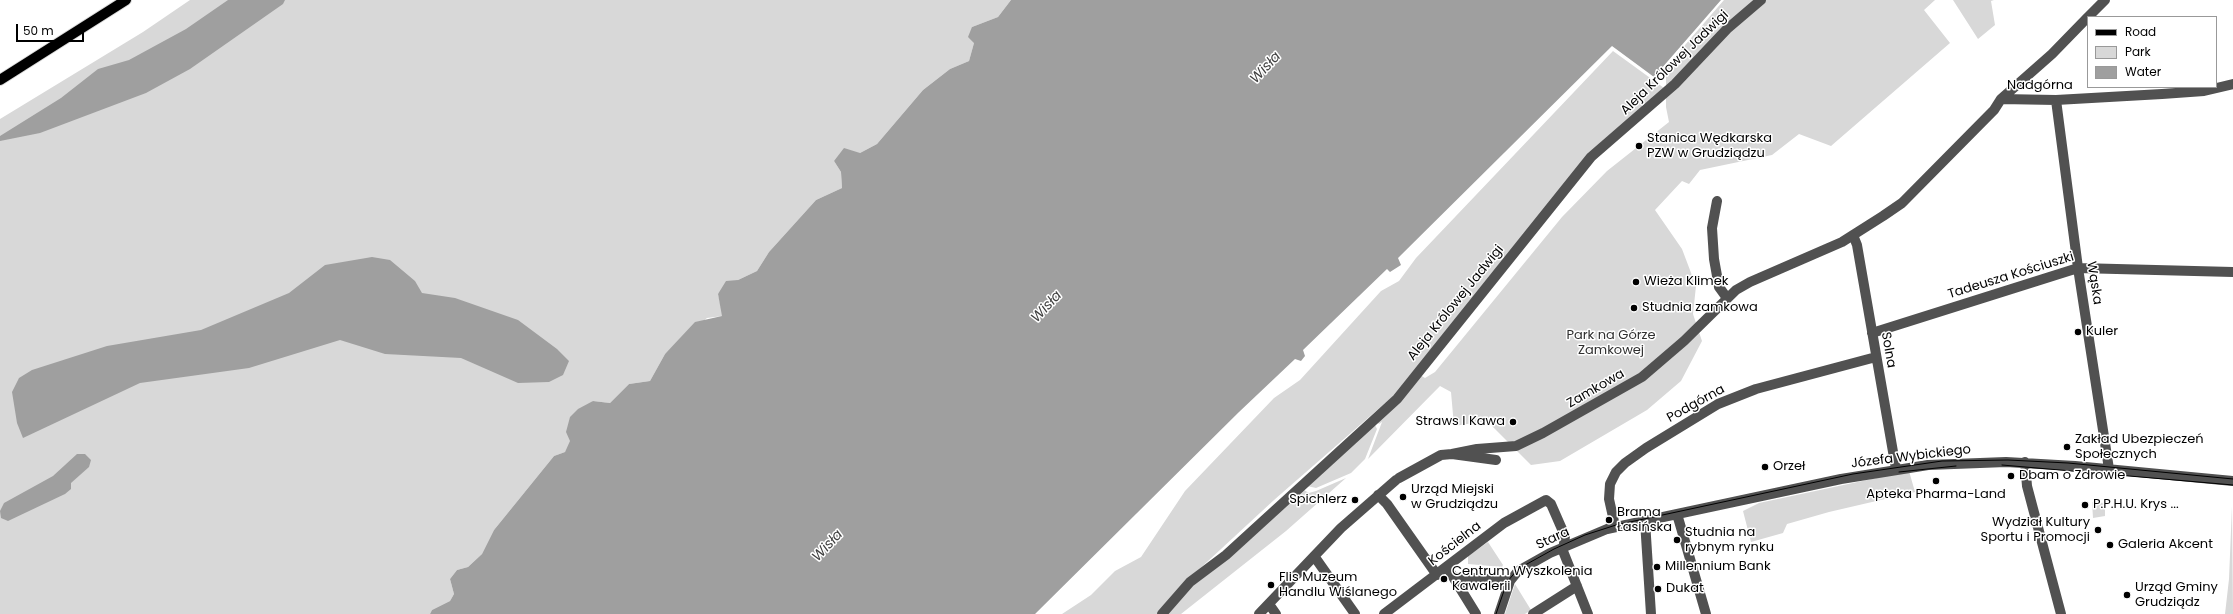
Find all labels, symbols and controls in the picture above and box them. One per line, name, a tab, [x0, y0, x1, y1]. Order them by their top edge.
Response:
street label: Aleja Królowej Jadwigi	[1618, 7, 1732, 119]
scale bar	[18, 16, 86, 42]
legend	[2087, 16, 2217, 88]
text: 50 m	[23, 22, 54, 39]
text: Road	[2125, 23, 2156, 40]
text: Park	[2125, 43, 2151, 60]
water label: Wisła	[1247, 49, 1285, 87]
text: Water	[2125, 63, 2161, 80]
street label: Nadgórna	[2007, 78, 2073, 94]
place label: Stanica Wędkarska PZW w Grudziądzu	[1647, 131, 1772, 162]
marker: Stanica Wędkarska PZW w Grudziądzu	[1634, 141, 1644, 151]
street label: Aleja Królowej Jadwigi	[1405, 242, 1507, 364]
street label: Tadeusza Kościuszki	[1946, 249, 2076, 303]
street label: Wąska	[2083, 260, 2105, 306]
place label: Wieża Klimek	[1644, 274, 1728, 290]
marker: Wieża Klimek	[1631, 277, 1641, 287]
water label: Wisła	[1028, 288, 1066, 326]
place label: Studnia zamkowa	[1642, 300, 1758, 316]
marker: Studnia zamkowa	[1629, 303, 1639, 313]
place label: Kuler	[2086, 324, 2118, 340]
marker: Kuler	[2073, 327, 2083, 337]
park label: Park na Górze Zamkowej	[1566, 328, 1656, 359]
street label: Solna	[1877, 331, 1899, 369]
street label: Zamkowa	[1565, 366, 1627, 412]
street label: Podgórna	[1664, 382, 1728, 426]
place label: Straws I Kawa	[1415, 414, 1505, 430]
marker: Straws I Kawa	[1508, 417, 1518, 427]
place label: Zakład Ubezpieczeń Społecznych	[2075, 432, 2204, 463]
street label: Józefa Wybickiego	[1850, 442, 1972, 472]
marker: Zakład Ubezpieczeń Społecznych	[2062, 442, 2072, 452]
place label: Orzeł	[1773, 459, 1805, 475]
marker: Orzeł	[1760, 462, 1770, 472]
place label: Dbam o Zdrowie	[2019, 468, 2125, 484]
marker: Dbam o Zdrowie	[2006, 471, 2016, 481]
marker: Apteka Pharma-Land	[1931, 476, 1941, 486]
place label: Urząd Miejski w Grudziądzu	[1411, 482, 1498, 513]
place label: Apteka Pharma-Land	[1866, 487, 2006, 503]
place label: Spichlerz	[1289, 492, 1347, 508]
marker: Urząd Miejski w Grudziądzu	[1398, 492, 1408, 502]
marker: Spichlerz	[1350, 495, 1360, 505]
place label: P.P.H.U. Krys ...	[2093, 497, 2179, 513]
marker: P.P.H.U. Krys ...	[2080, 500, 2090, 510]
place label: Brama Łasińska	[1617, 505, 1672, 536]
marker: Brama Łasińska	[1604, 515, 1614, 525]
place label: Wydział Kultury Sportu i Promocji	[1981, 515, 2090, 546]
street label: Kościelna	[1426, 519, 1484, 569]
street label: Stara	[1534, 525, 1572, 553]
place label: Studnia na rybnym rynku	[1685, 525, 1774, 556]
marker: Wydział Kultury Sportu i Promocji	[2093, 525, 2103, 535]
water label: Wisła	[809, 527, 847, 565]
marker: Studnia na rybnym rynku	[1672, 535, 1682, 545]
place label: Galeria Akcent	[2118, 537, 2213, 553]
marker: Galeria Akcent	[2105, 540, 2115, 550]
place label: Millennium Bank	[1665, 559, 1771, 575]
marker: Millennium Bank	[1652, 562, 1662, 572]
place label: Centrum Wyszkolenia Kawalerii	[1452, 564, 1592, 595]
place label: Flis Muzeum Handlu Wiślanego	[1279, 570, 1397, 601]
marker: Centrum Wyszkolenia Kawalerii	[1439, 574, 1449, 584]
marker: Flis Muzeum Handlu Wiślanego	[1266, 580, 1276, 590]
place label: Urząd Gminy Grudziądz	[2135, 580, 2218, 611]
place label: Dukat	[1666, 581, 1704, 597]
marker: Dukat	[1653, 584, 1663, 594]
marker: Urząd Gminy Grudziądz	[2122, 590, 2132, 600]

